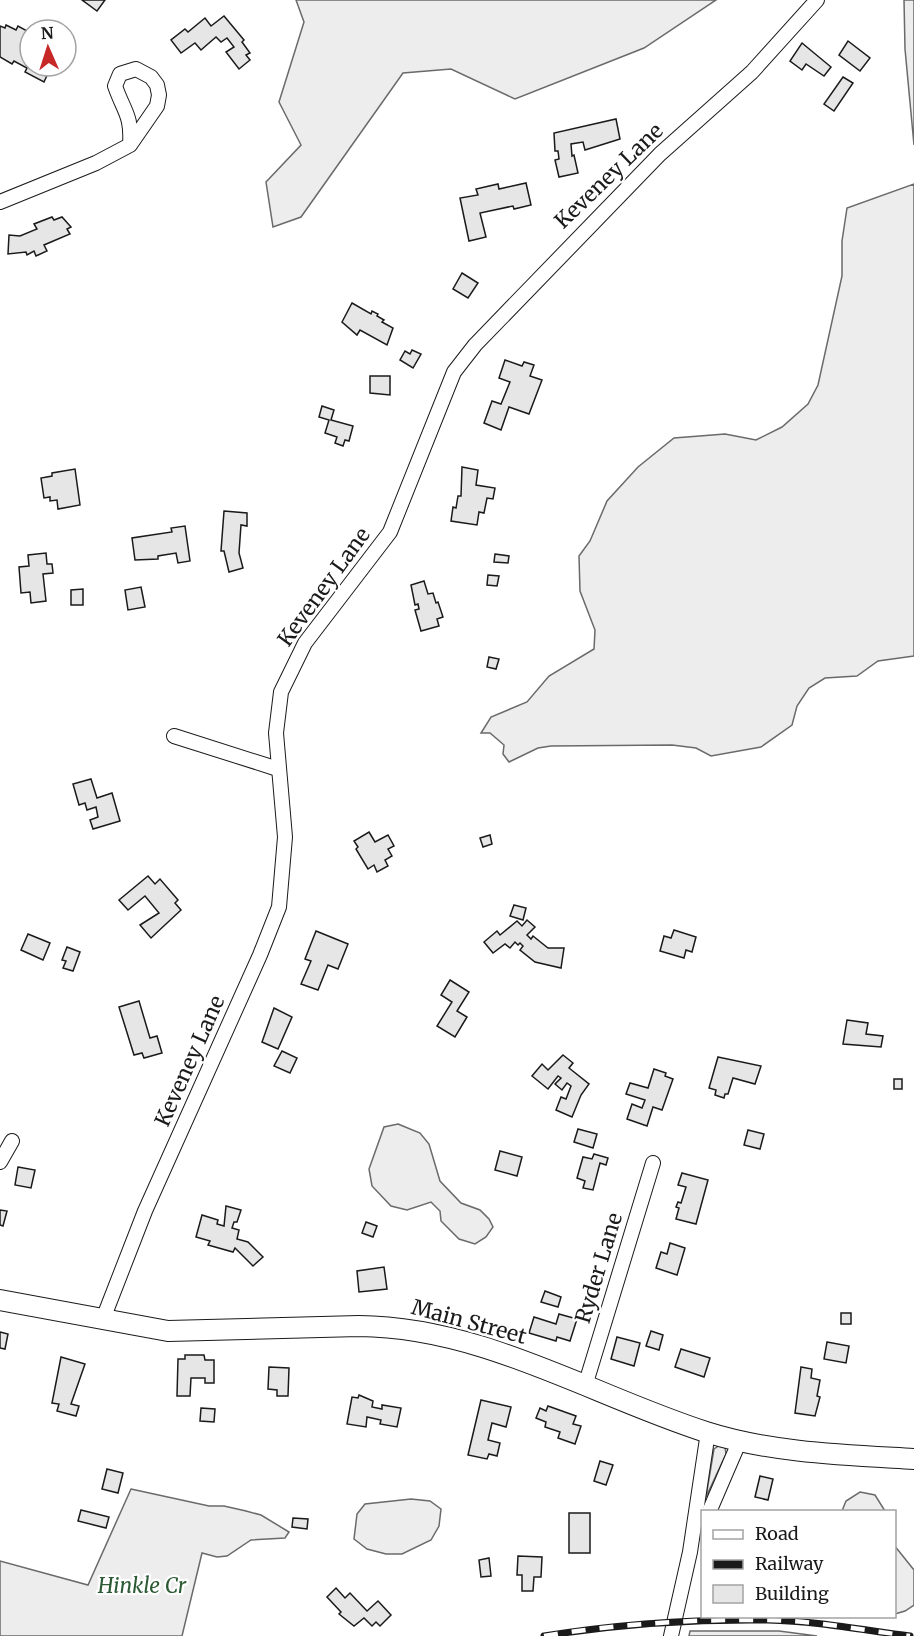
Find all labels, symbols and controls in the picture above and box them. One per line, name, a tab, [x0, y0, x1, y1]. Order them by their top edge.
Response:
north arrow	[18, 18, 78, 78]
text: N	[40, 23, 54, 43]
street label: Keveney Lane	[549, 117, 669, 234]
street label: Keveney Lane	[271, 522, 376, 651]
street label: Keveney Lane	[149, 991, 230, 1130]
street label: Ryder Lane	[569, 1209, 628, 1326]
street label: Main Street	[409, 1293, 530, 1350]
legend	[701, 1510, 896, 1618]
text: Road	[755, 1522, 799, 1545]
text: Railway	[755, 1552, 824, 1575]
park label: Hinkle Cr	[97, 1572, 187, 1599]
text: Building	[755, 1582, 829, 1605]

